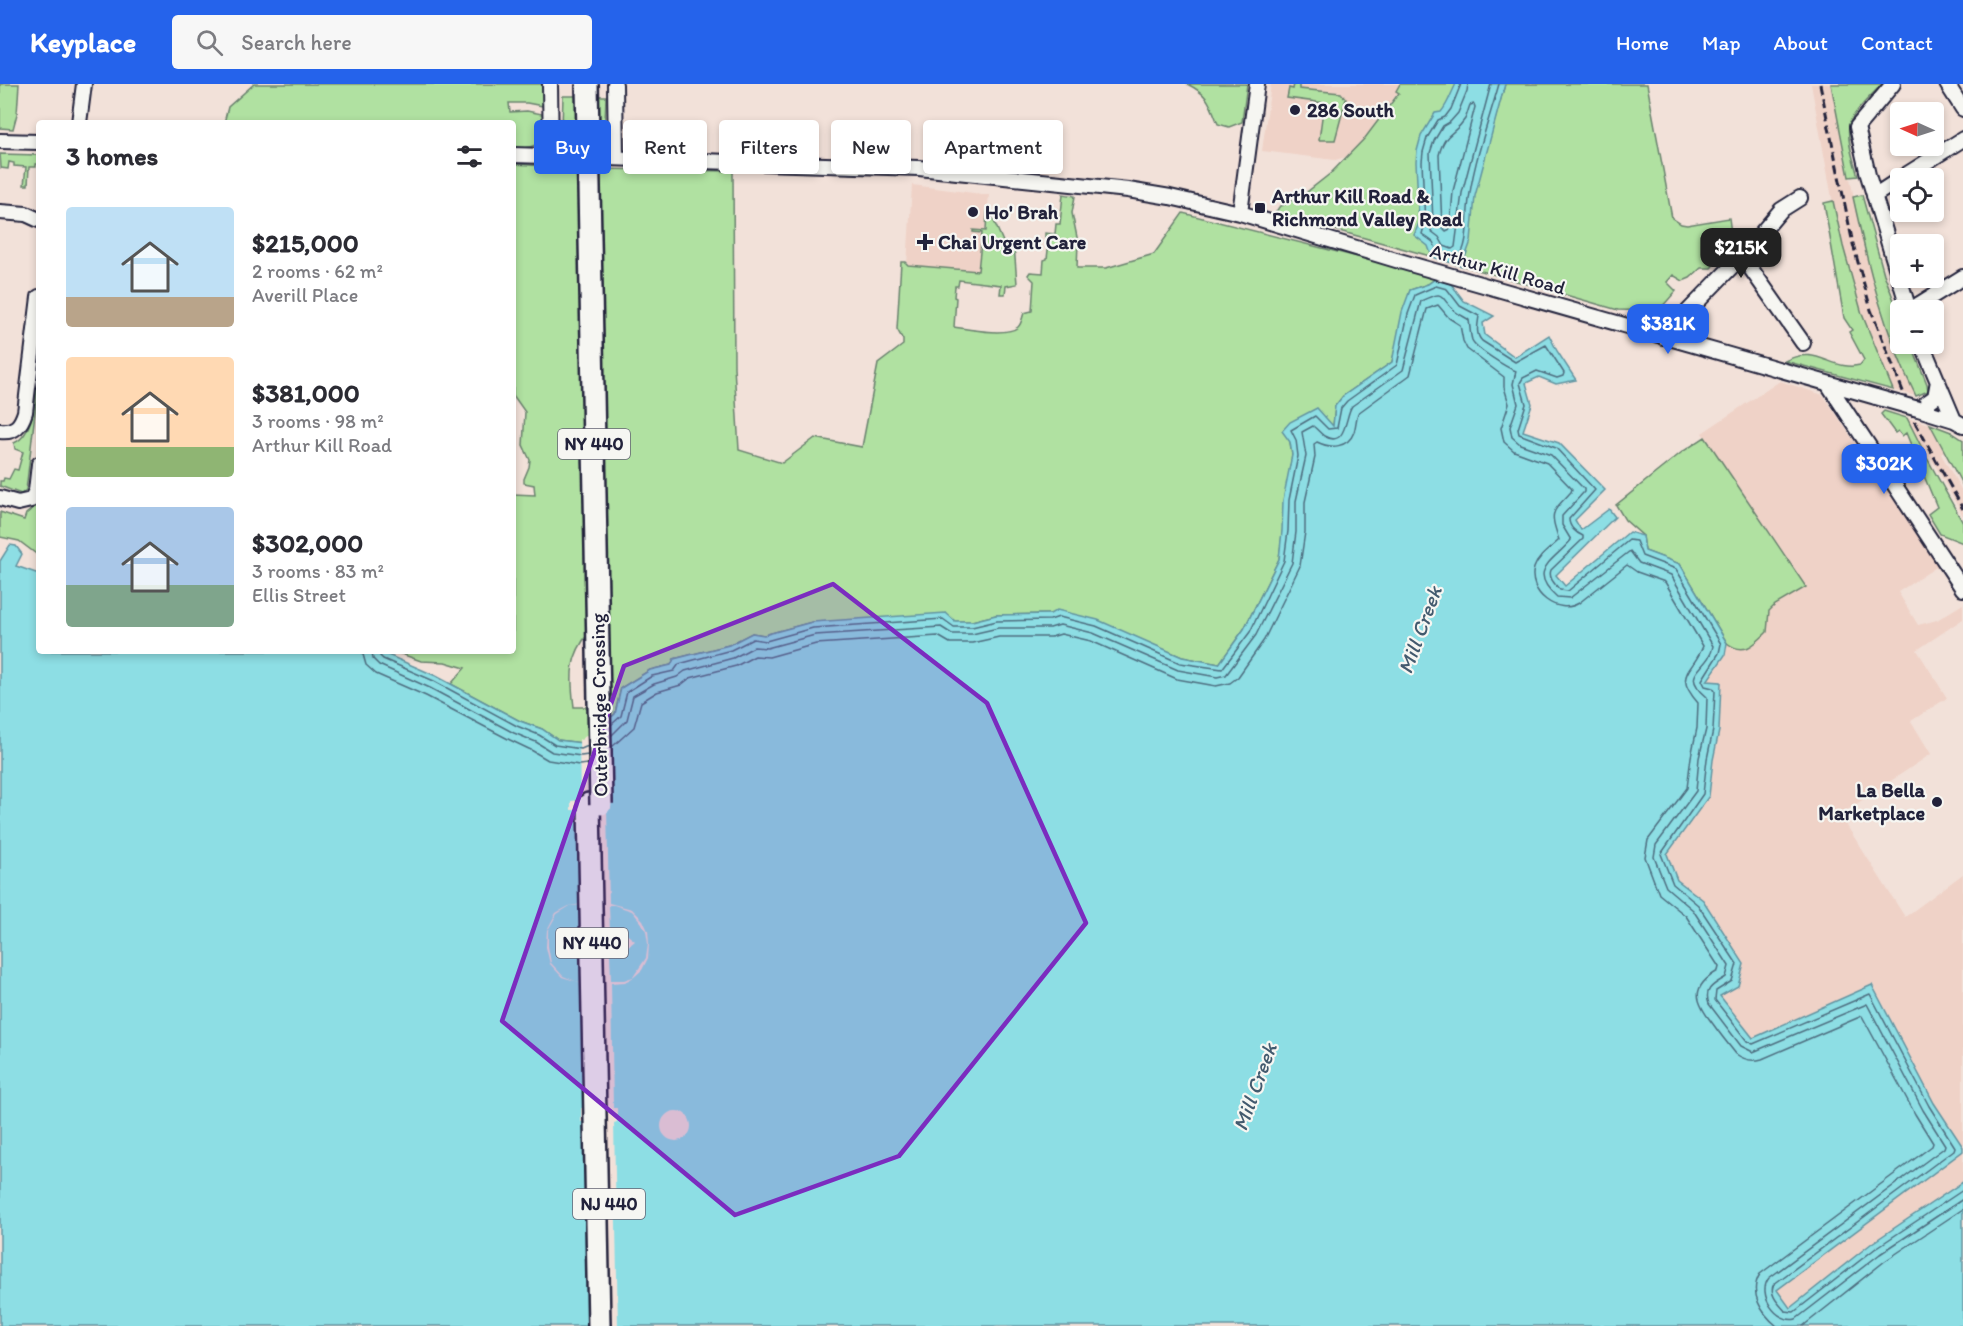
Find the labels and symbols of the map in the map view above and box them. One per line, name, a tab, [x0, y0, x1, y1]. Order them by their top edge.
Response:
place label: 286 South	[1307, 98, 1394, 122]
north arrow	[1890, 102, 1944, 156]
marker: 286 South	[1288, 103, 1302, 117]
place label: Arthur Kill Road & Richmond Valley Road	[1271, 184, 1463, 232]
place label: Ho' Brah	[985, 200, 1059, 224]
marker: Arthur Kill Road & Richmond Valley Road	[1253, 201, 1267, 215]
marker: Ho' Brah	[966, 205, 980, 219]
pin: $215K	[1699, 228, 1783, 279]
place label: Chai Urgent Care	[938, 230, 1087, 255]
marker: Chai Urgent Care	[916, 233, 934, 251]
street label: Arthur Kill Road	[1427, 238, 1569, 300]
pin: $381K	[1626, 304, 1710, 355]
road number: NY 440	[558, 429, 630, 459]
pin: $302K	[1842, 444, 1926, 495]
water label: Mill Creek	[1392, 582, 1447, 677]
street label: Outerbridge Crossing	[585, 612, 613, 797]
place label: La Bella Marketplace	[1818, 778, 1926, 826]
marker: La Bella Marketplace	[1930, 795, 1944, 809]
road number: NY 440	[556, 928, 628, 958]
water label: Mill Creek	[1227, 1039, 1282, 1134]
road number: NJ 440	[573, 1189, 645, 1219]

